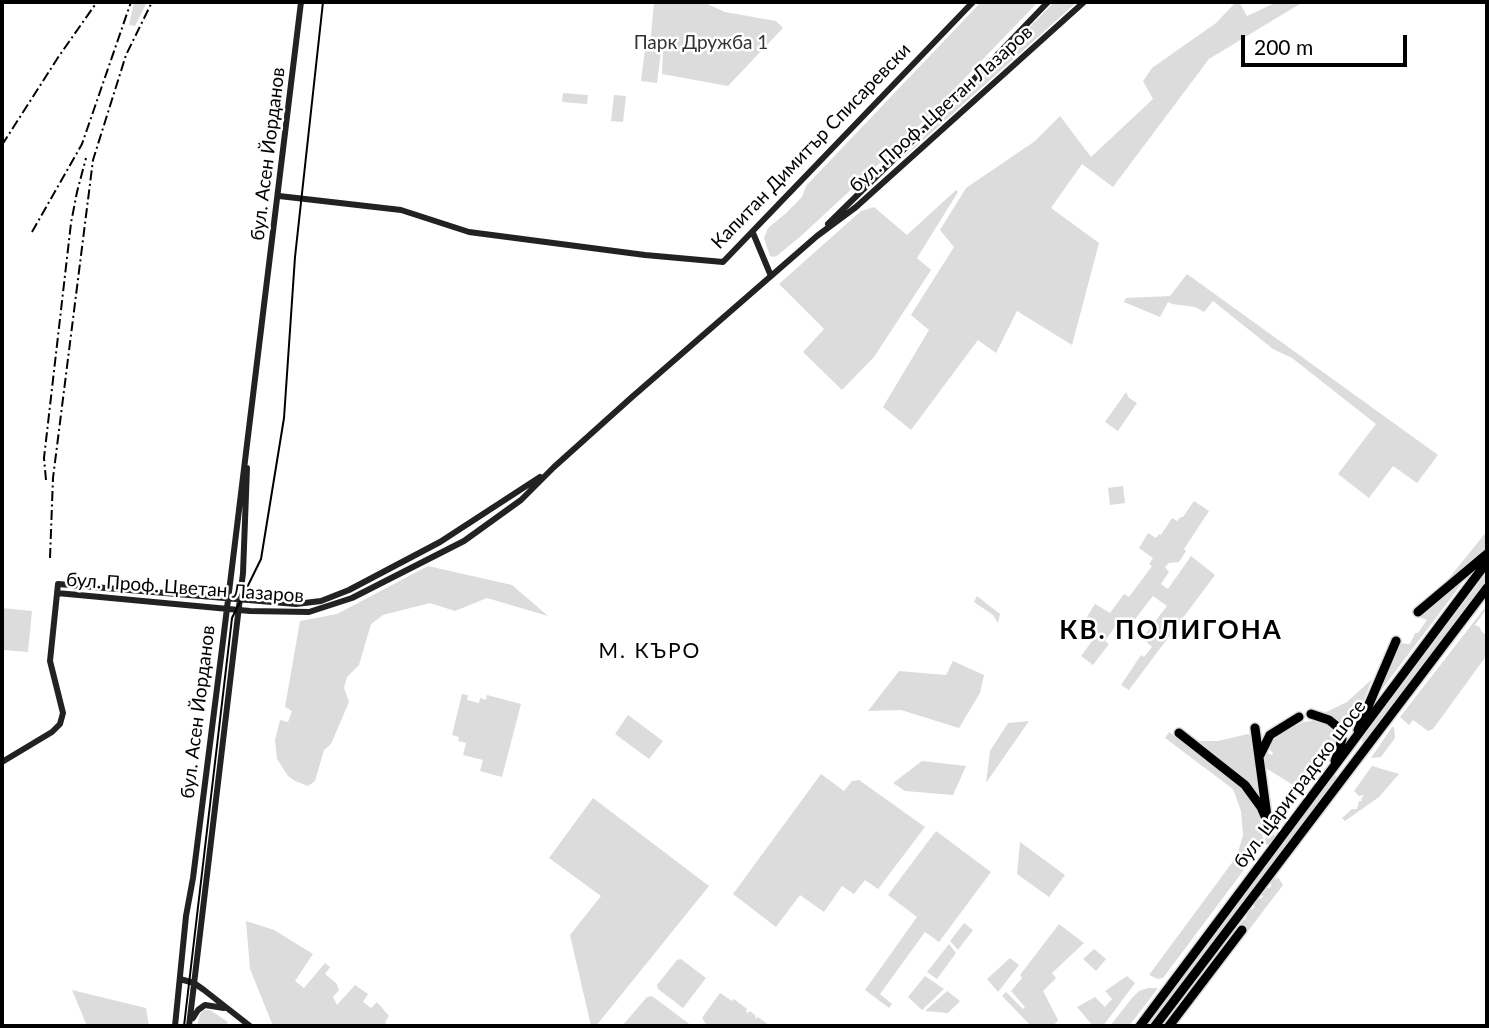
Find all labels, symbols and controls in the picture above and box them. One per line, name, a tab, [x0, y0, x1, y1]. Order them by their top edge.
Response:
street label: бул. Проф. Цветан Лазаров	[845, 21, 1037, 197]
scale bar	[1244, 21, 1410, 65]
park label: Парк Дружба 1	[634, 32, 768, 54]
text: 200 m	[1254, 34, 1313, 59]
street label: Капитан Димитър Списаревски	[707, 38, 915, 254]
street label: бул. Асен Йорданов	[246, 66, 290, 242]
street label: бул. Проф. Цветан Лазаров	[65, 568, 305, 608]
district label: КВ. ПОЛИГОНА	[1061, 615, 1281, 647]
street label: бул. Асен Йорданов	[176, 624, 220, 800]
district label: М. КЪРО	[599, 638, 701, 664]
street label: бул. Цариградско шосе	[1229, 695, 1371, 873]

